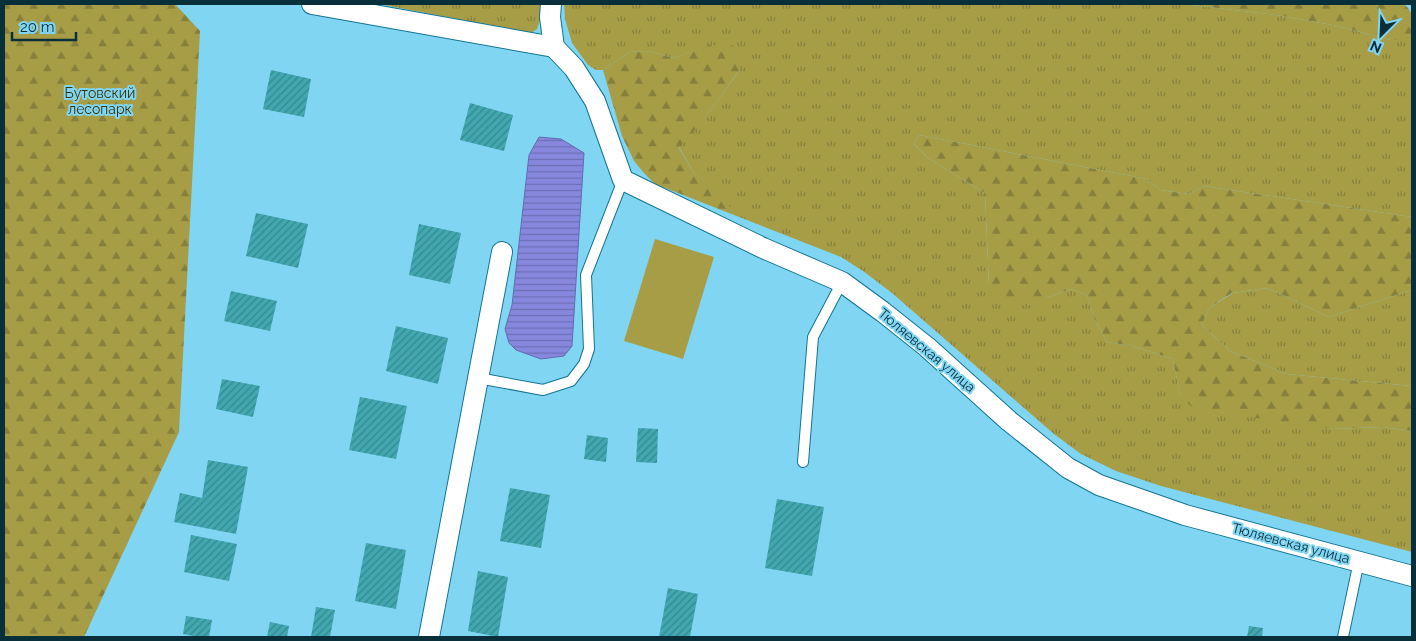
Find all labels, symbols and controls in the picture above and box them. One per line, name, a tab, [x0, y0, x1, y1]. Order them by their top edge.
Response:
scale bar	[12, 10, 76, 42]
north arrow	[1356, 10, 1406, 60]
text: 20 m	[20, 18, 55, 36]
text: N	[1368, 37, 1384, 56]
park label: Бутовский лесопарк	[65, 85, 135, 117]
street label: Тюляевская улица	[875, 305, 979, 395]
street label: Тюляевская улица	[1230, 520, 1352, 566]

